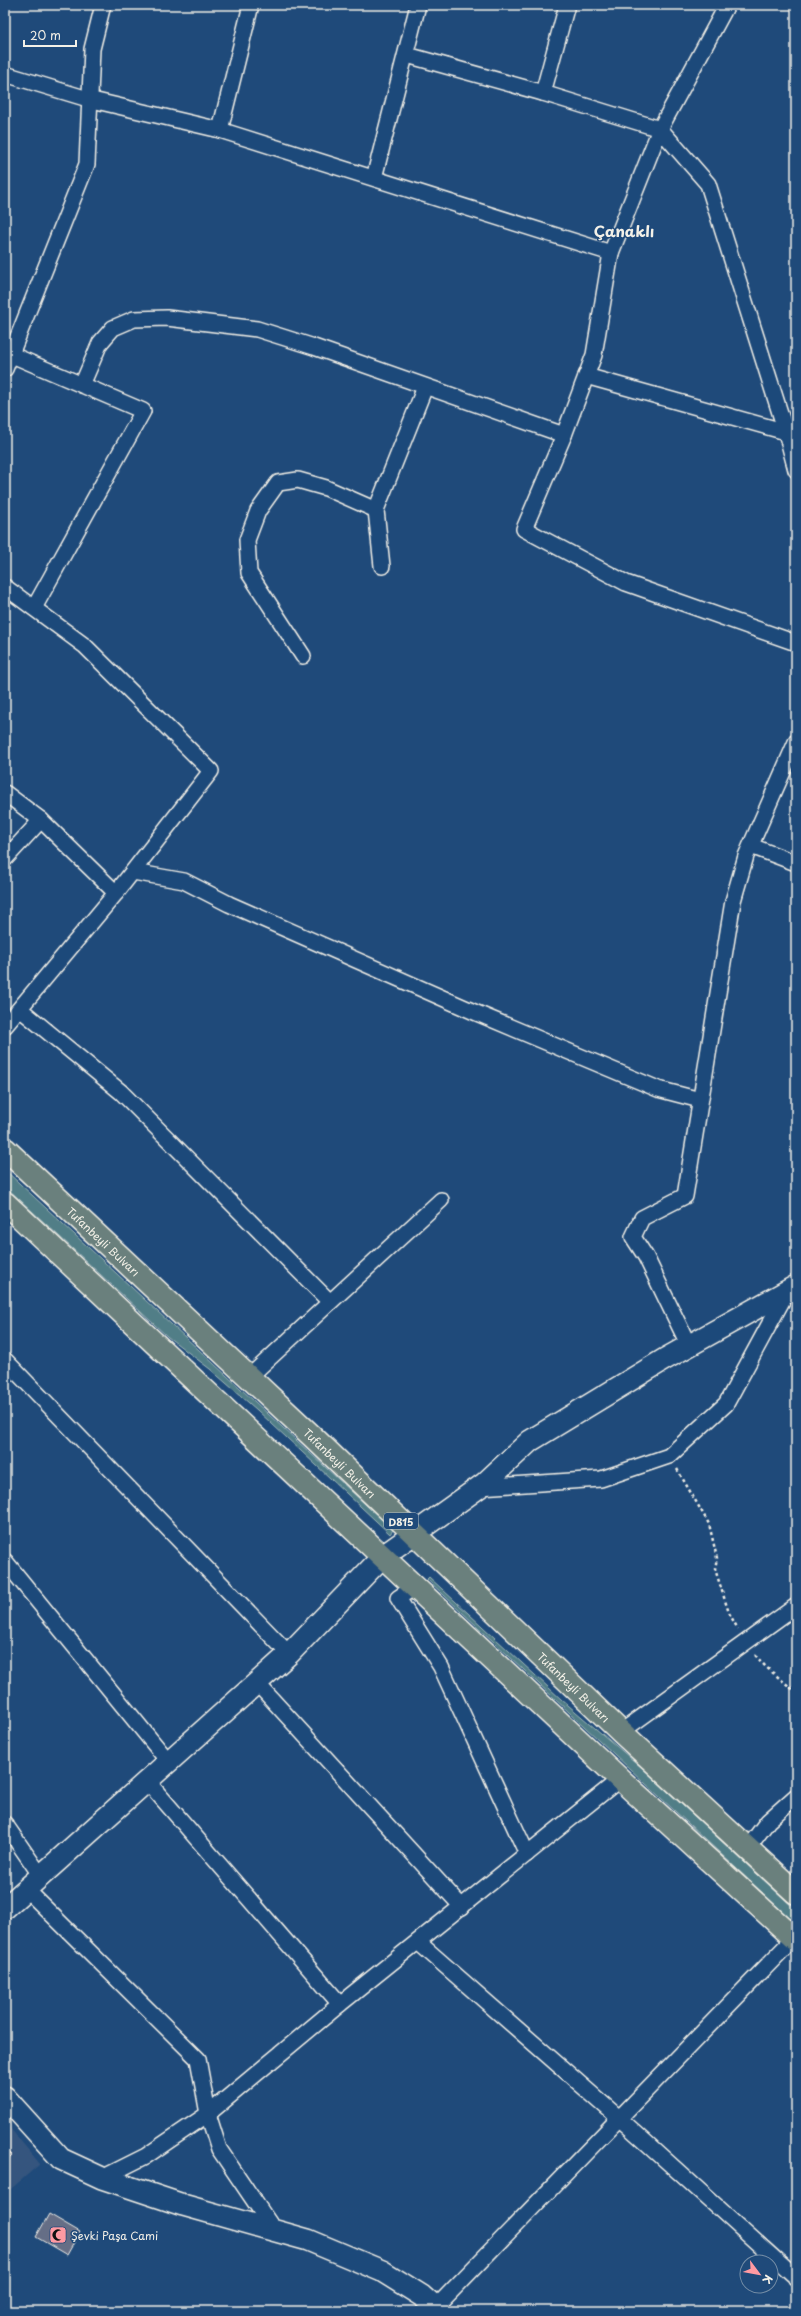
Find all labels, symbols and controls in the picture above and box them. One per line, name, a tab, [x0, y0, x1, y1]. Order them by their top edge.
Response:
scale bar	[24, 22, 76, 48]
text: 20 m	[30, 26, 61, 44]
district label: Çanaklı	[594, 219, 654, 242]
street label: Tufanbeyli Bulvarı	[63, 1203, 144, 1280]
street label: Tufanbeyli Bulvarı	[300, 1424, 380, 1502]
road number: D815	[384, 1513, 418, 1529]
street label: Tufanbeyli Bulvarı	[534, 1648, 614, 1726]
mosque icon: Şevki Paşa Cami	[48, 2225, 68, 2245]
place label: Şevki Paşa Cami	[71, 2227, 158, 2244]
north arrow	[739, 2254, 779, 2294]
text: K	[759, 2272, 777, 2287]

